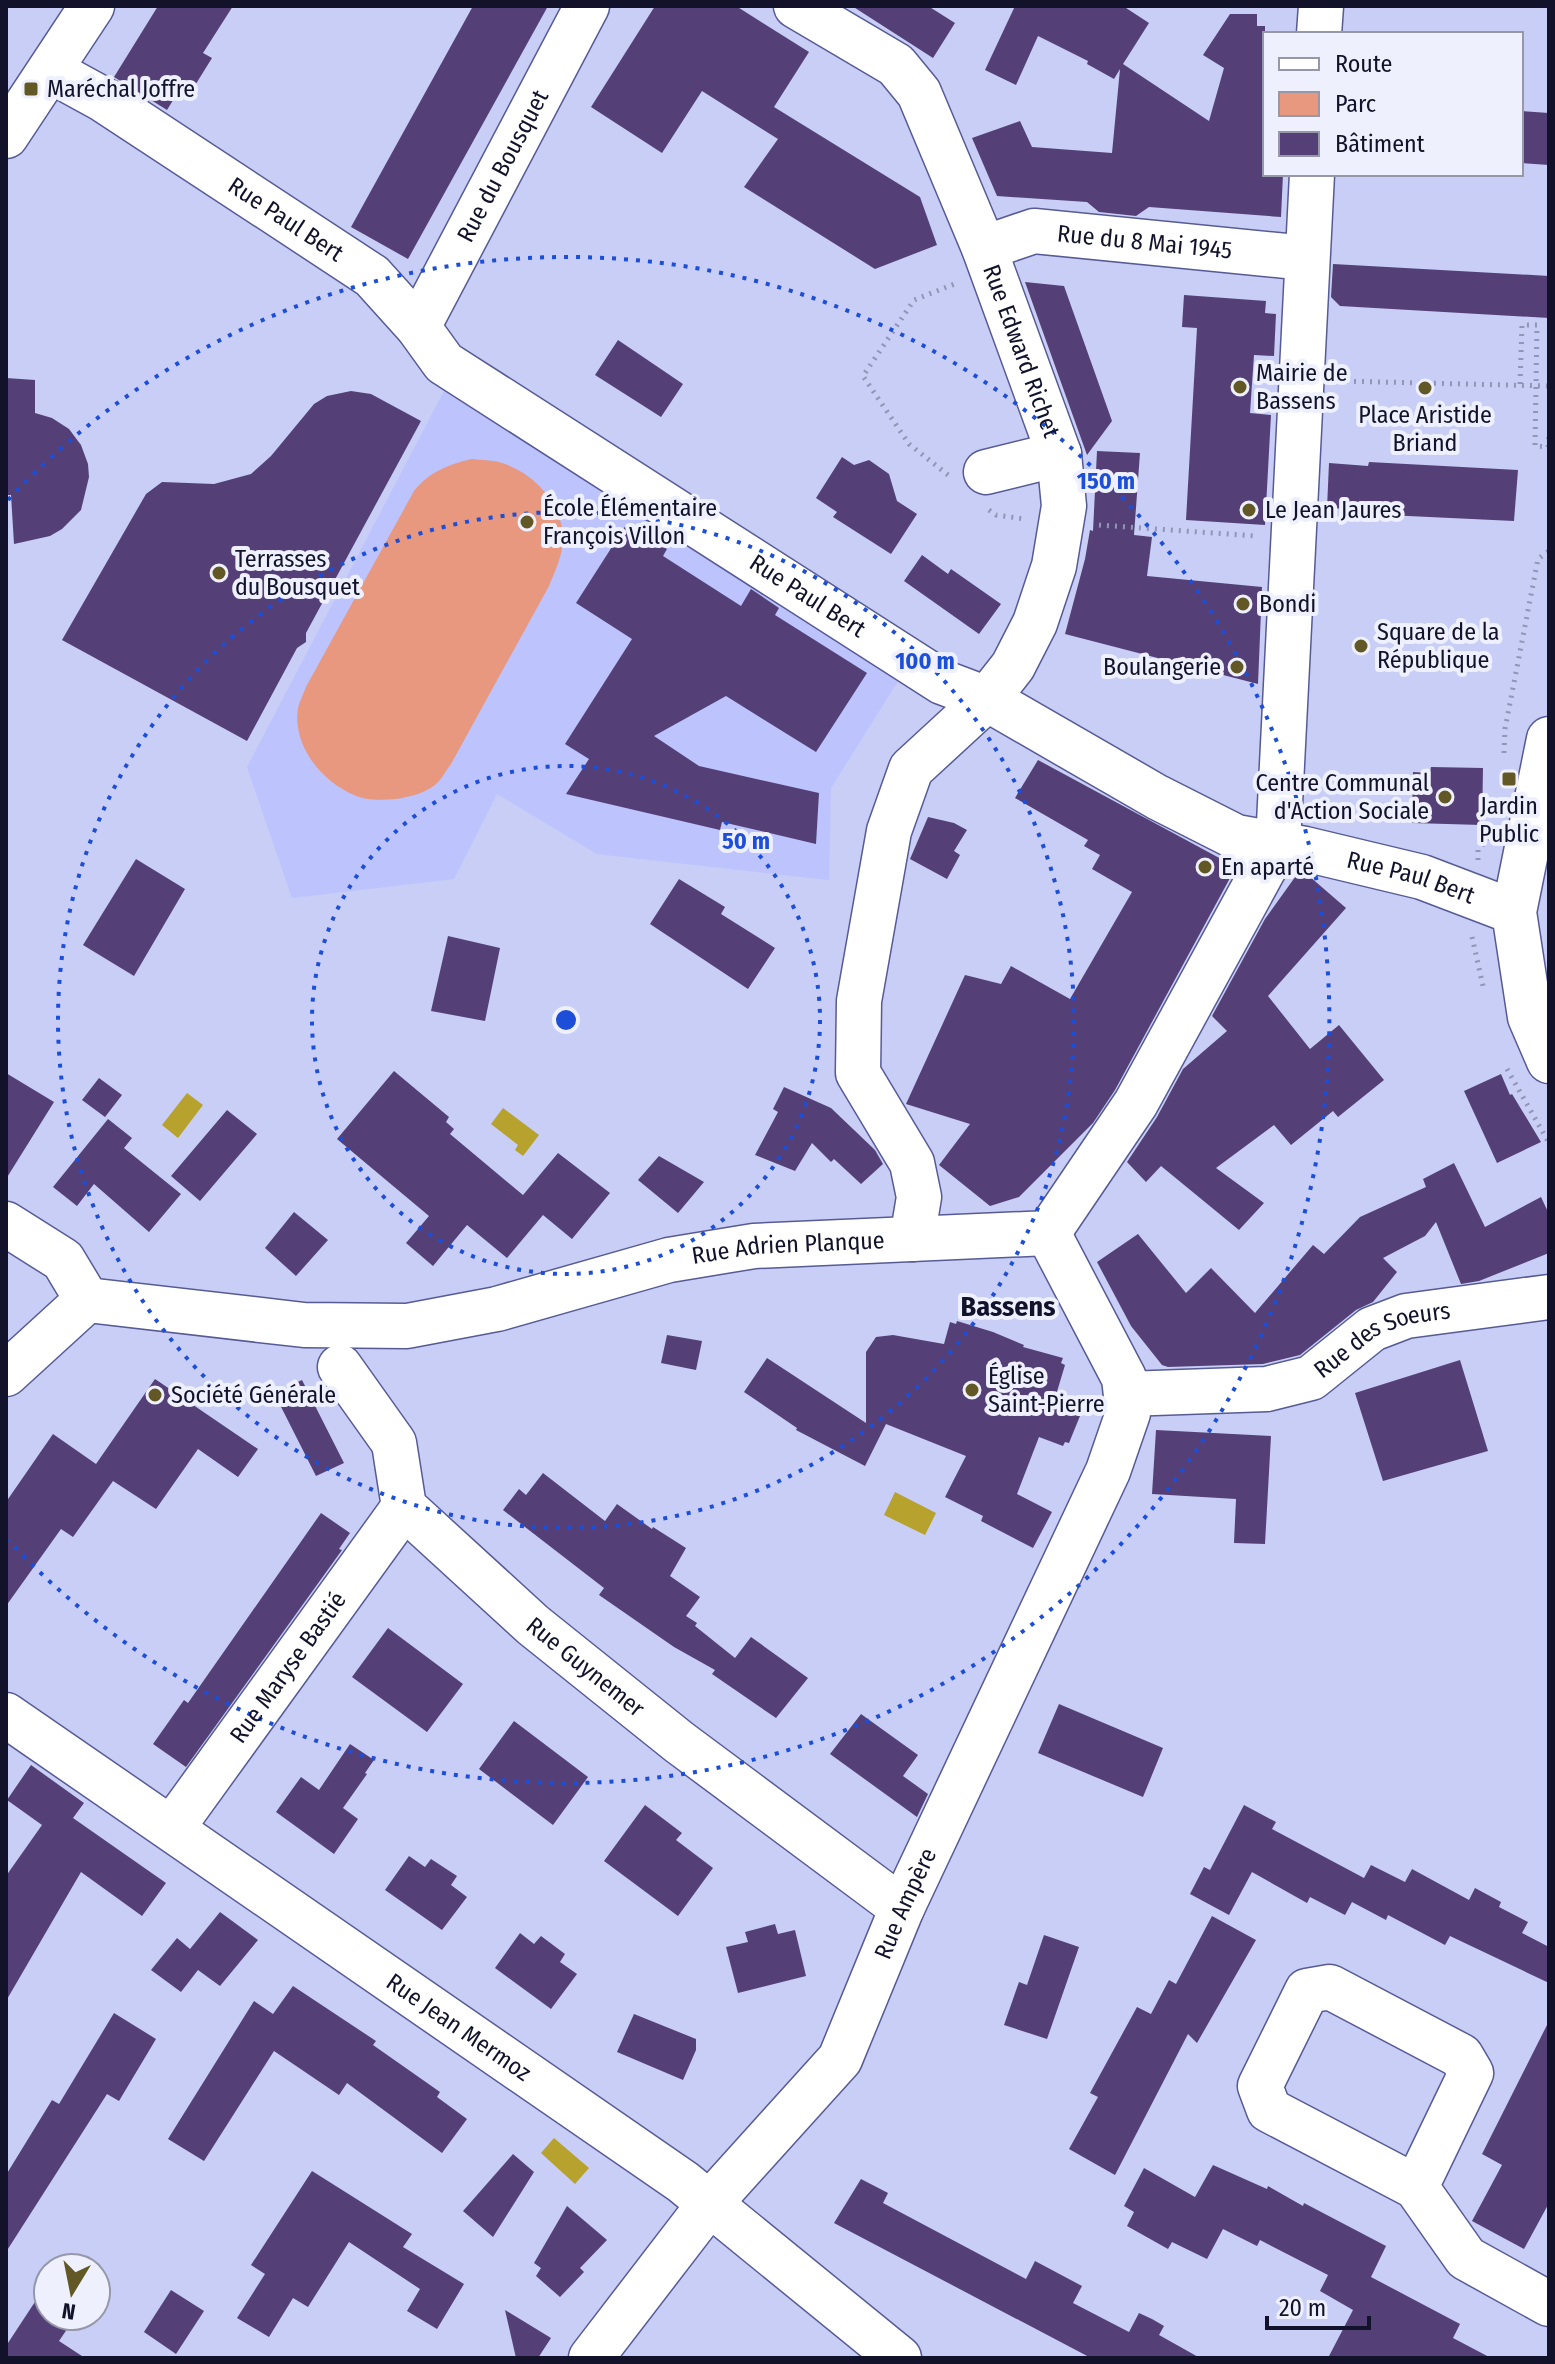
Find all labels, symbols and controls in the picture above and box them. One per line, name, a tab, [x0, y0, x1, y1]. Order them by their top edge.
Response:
legend	[1263, 32, 1523, 176]
text: Route	[1335, 50, 1392, 78]
place label: Maréchal Joffre	[47, 75, 195, 103]
marker: Maréchal Joffre	[22, 80, 40, 98]
street label: Rue du Bousquet	[451, 85, 554, 247]
text: Parc	[1335, 90, 1376, 118]
text: Bâtiment	[1335, 130, 1425, 158]
street label: Rue Paul Bert	[223, 171, 349, 267]
street label: Rue du 8 Mai 1945	[1056, 219, 1233, 265]
street label: Rue Edward Richet	[977, 261, 1066, 441]
place label: Mairie de Bassens	[1256, 359, 1348, 415]
marker: Mairie de Bassens	[1231, 378, 1249, 396]
marker: Place Aristide Briand	[1416, 379, 1434, 397]
place label: Place Aristide Briand	[1358, 401, 1492, 457]
text: 150 m	[1077, 467, 1135, 495]
place label: École Élémentaire François Villon	[543, 493, 717, 550]
place label: Le Jean Jaures	[1265, 496, 1402, 524]
marker: Le Jean Jaures	[1240, 501, 1258, 519]
marker: École Élémentaire François Villon	[518, 513, 536, 531]
place label: Terrasses du Bousquet	[235, 545, 360, 601]
street label: Rue Paul Bert	[745, 549, 871, 643]
marker: Terrasses du Bousquet	[210, 564, 228, 582]
place label: Bondi	[1259, 590, 1316, 618]
marker: Bondi	[1234, 595, 1252, 613]
place label: Square de la République	[1377, 618, 1500, 674]
marker: Square de la République	[1352, 637, 1370, 655]
text: 100 m	[895, 647, 955, 675]
place label: Boulangerie	[1103, 653, 1221, 681]
marker: Boulangerie	[1228, 658, 1246, 676]
place label: Centre Communal d'Action Sociale	[1255, 769, 1429, 825]
marker: Jardin Public	[1500, 770, 1518, 788]
marker: Centre Communal d'Action Sociale	[1436, 788, 1454, 806]
place label: Jardin Public	[1479, 792, 1539, 848]
text: 50 m	[722, 827, 770, 855]
street label: Rue Paul Bert	[1344, 846, 1479, 910]
place label: En aparté	[1221, 853, 1314, 881]
marker: En aparté	[1196, 858, 1214, 876]
centre of rings	[552, 1006, 580, 1034]
street label: Rue Adrien Planque	[690, 1226, 885, 1270]
district label: Bassens	[961, 1290, 1055, 1323]
street label: Rue des Soeurs	[1309, 1296, 1452, 1384]
place label: Église Saint-Pierre	[988, 1361, 1105, 1418]
place label: Société Générale	[171, 1381, 336, 1409]
marker: Église Saint-Pierre	[963, 1381, 981, 1399]
marker: Société Générale	[146, 1386, 164, 1404]
street label: Rue Maryse Bastié	[224, 1587, 352, 1748]
street label: Rue Guynemer	[521, 1611, 651, 1723]
street label: Rue Ampère	[869, 1844, 942, 1963]
street label: Rue Jean Mermoz	[381, 1968, 536, 2087]
north arrow	[32, 2252, 112, 2332]
scale bar	[1267, 2280, 1369, 2330]
text: 20 m	[1279, 2294, 1326, 2322]
text: N	[60, 2297, 77, 2326]

